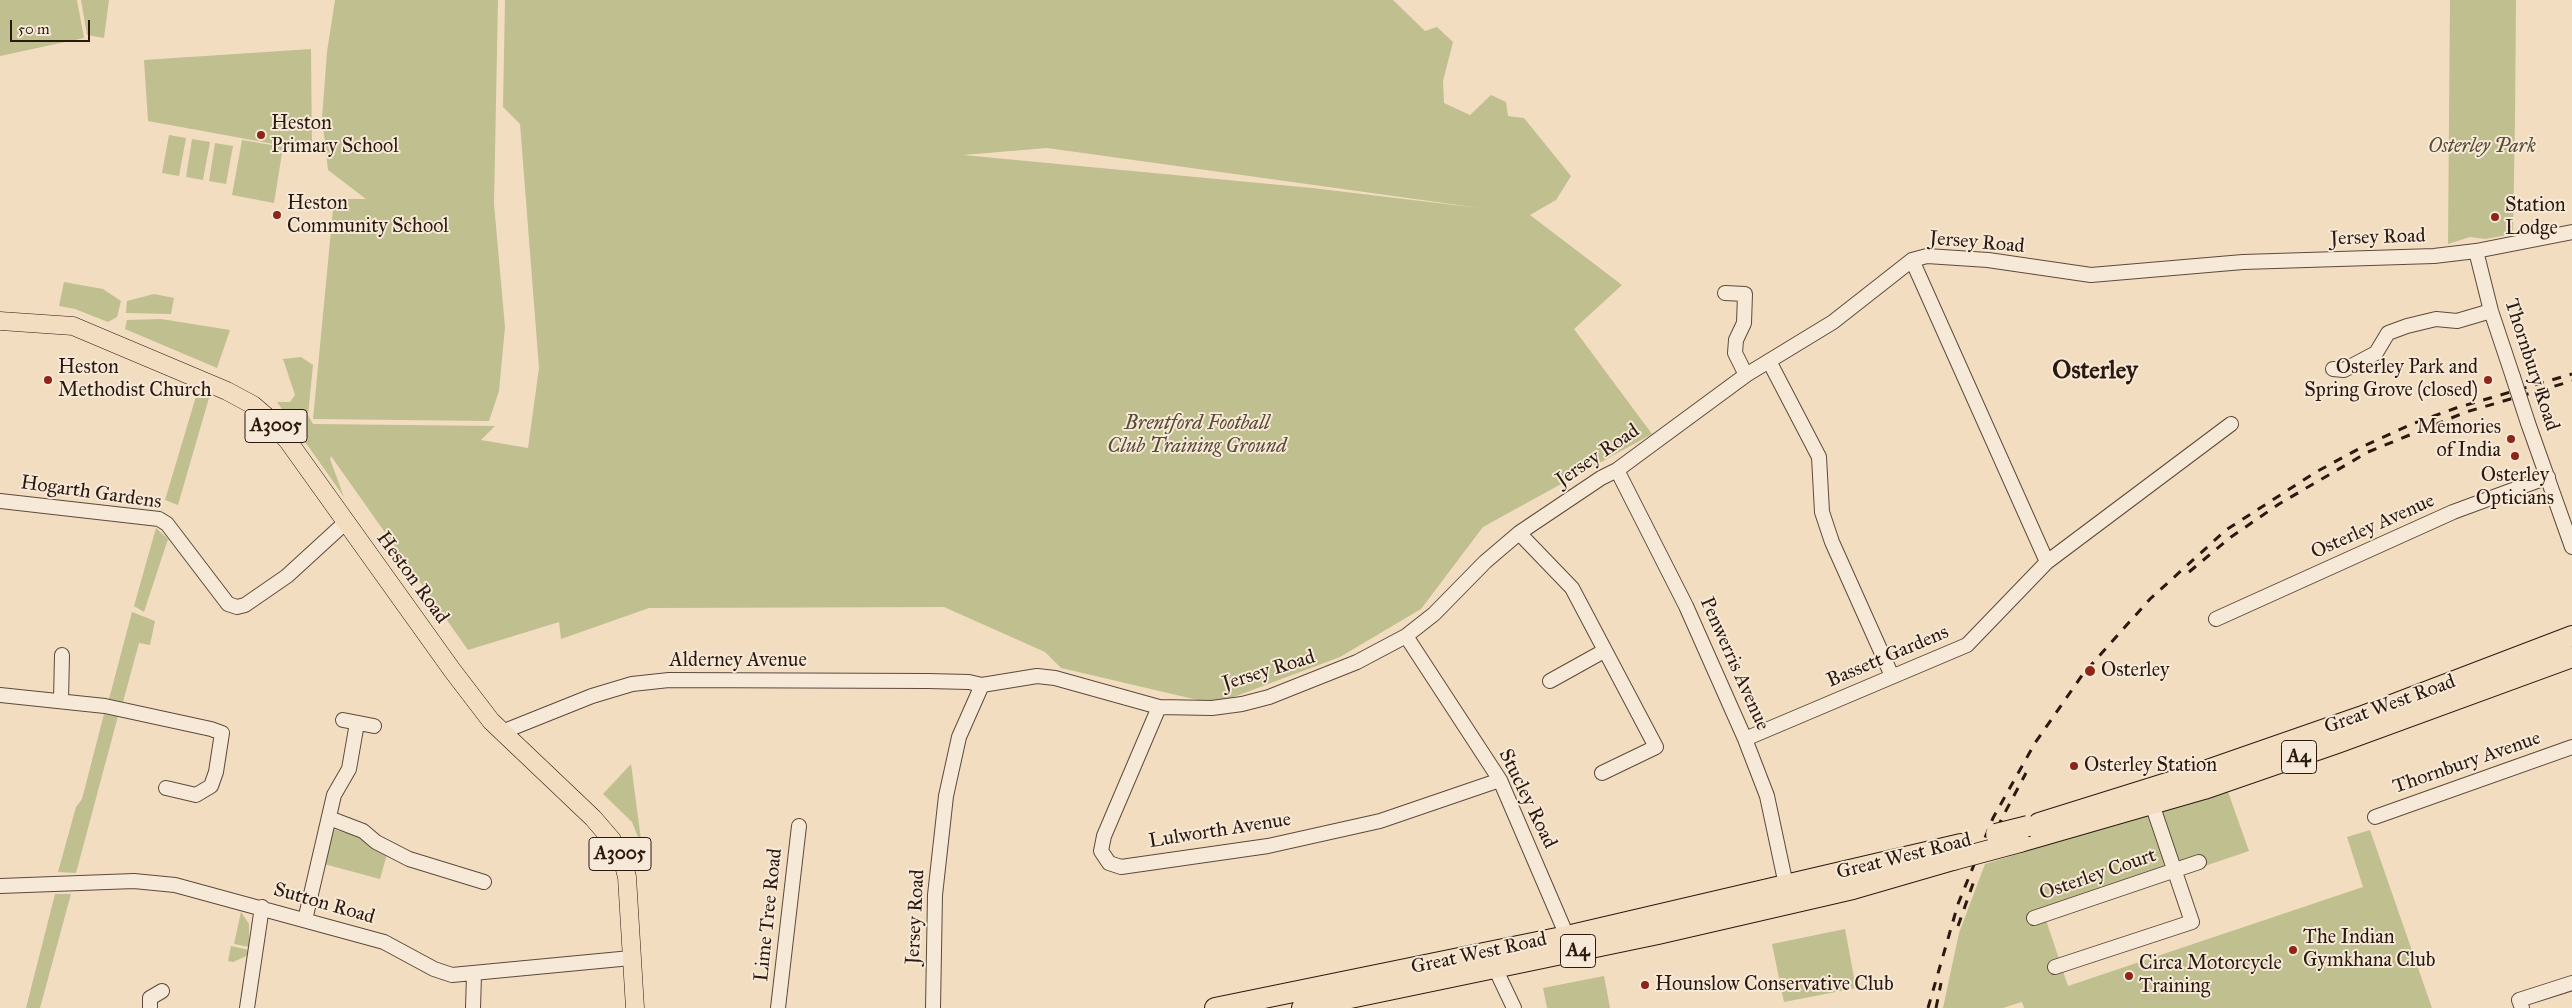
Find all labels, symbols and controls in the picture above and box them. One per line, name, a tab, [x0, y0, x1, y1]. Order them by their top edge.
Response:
scale bar	[12, 10, 92, 42]
text: 50 m	[18, 20, 50, 38]
place label: Heston Primary School	[271, 112, 399, 159]
marker: Heston Primary School	[255, 129, 267, 141]
park label: Osterley Park	[2428, 135, 2536, 159]
place label: Heston Community School	[287, 192, 449, 239]
place label: Station Lodge	[2505, 194, 2566, 241]
marker: Heston Community School	[271, 209, 283, 221]
marker: Station Lodge	[2489, 211, 2501, 223]
street label: Jersey Road	[2330, 224, 2426, 252]
street label: Jersey Road	[1928, 227, 2026, 259]
street label: Thornbury Road	[2498, 296, 2564, 434]
place label: Heston Methodist Church	[58, 356, 212, 403]
place label: Osterley Park and Spring Grove (closed)	[2304, 356, 2478, 403]
district label: Osterley	[2052, 357, 2138, 387]
marker: Heston Methodist Church	[42, 374, 54, 386]
marker: Osterley Park and Spring Grove (closed)	[2482, 374, 2494, 386]
road number: A3005	[245, 410, 307, 442]
park label: Brentford Football Club Training Ground	[1107, 412, 1287, 459]
place label: Memories of India	[2417, 416, 2501, 463]
street label: Jersey Road	[1552, 419, 1644, 493]
marker: Memories of India	[2505, 433, 2517, 445]
marker: Osterley Opticians	[2509, 450, 2521, 462]
place label: Osterley Opticians	[2476, 464, 2554, 511]
street label: Hogarth Gardens	[19, 471, 163, 515]
street label: Osterley Avenue	[2308, 489, 2438, 565]
street label: Heston Road	[371, 527, 453, 629]
street label: Penwerris Avenue	[1694, 594, 1774, 734]
street label: Bassett Gardens	[1823, 621, 1953, 693]
street label: Jersey Road	[1220, 646, 1318, 696]
street label: Alderney Avenue	[669, 649, 807, 673]
place label: Osterley	[2101, 659, 2169, 683]
marker: Osterley	[2083, 664, 2097, 678]
street label: Great West Road	[2321, 670, 2459, 740]
street label: Thornbury Avenue	[2390, 726, 2544, 800]
road number: A4	[2282, 740, 2316, 774]
street label: Stucley Road	[1493, 745, 1561, 853]
place label: Osterley Station	[2084, 754, 2217, 778]
marker: Osterley Station	[2068, 760, 2080, 772]
street label: Lulworth Avenue	[1147, 808, 1293, 854]
street label: Great West Road	[1834, 829, 1974, 885]
road number: A3005	[589, 838, 651, 871]
street label: Osterley Court	[2037, 844, 2159, 906]
street label: Lime Tree Road	[750, 847, 788, 983]
street label: Jersey Road	[902, 869, 930, 965]
street label: Sutton Road	[271, 878, 377, 930]
place label: The Indian Gymkhana Club	[2303, 926, 2436, 973]
street label: Great West Road	[1409, 928, 1549, 980]
road number: A4	[1560, 934, 1596, 968]
marker: The Indian Gymkhana Club	[2287, 944, 2299, 956]
place label: Circa Motorcycle Training	[2139, 952, 2282, 999]
marker: Circa Motorcycle Training	[2123, 970, 2135, 982]
place label: Hounslow Conservative Club	[1655, 973, 1894, 997]
marker: Hounslow Conservative Club	[1639, 979, 1651, 991]

